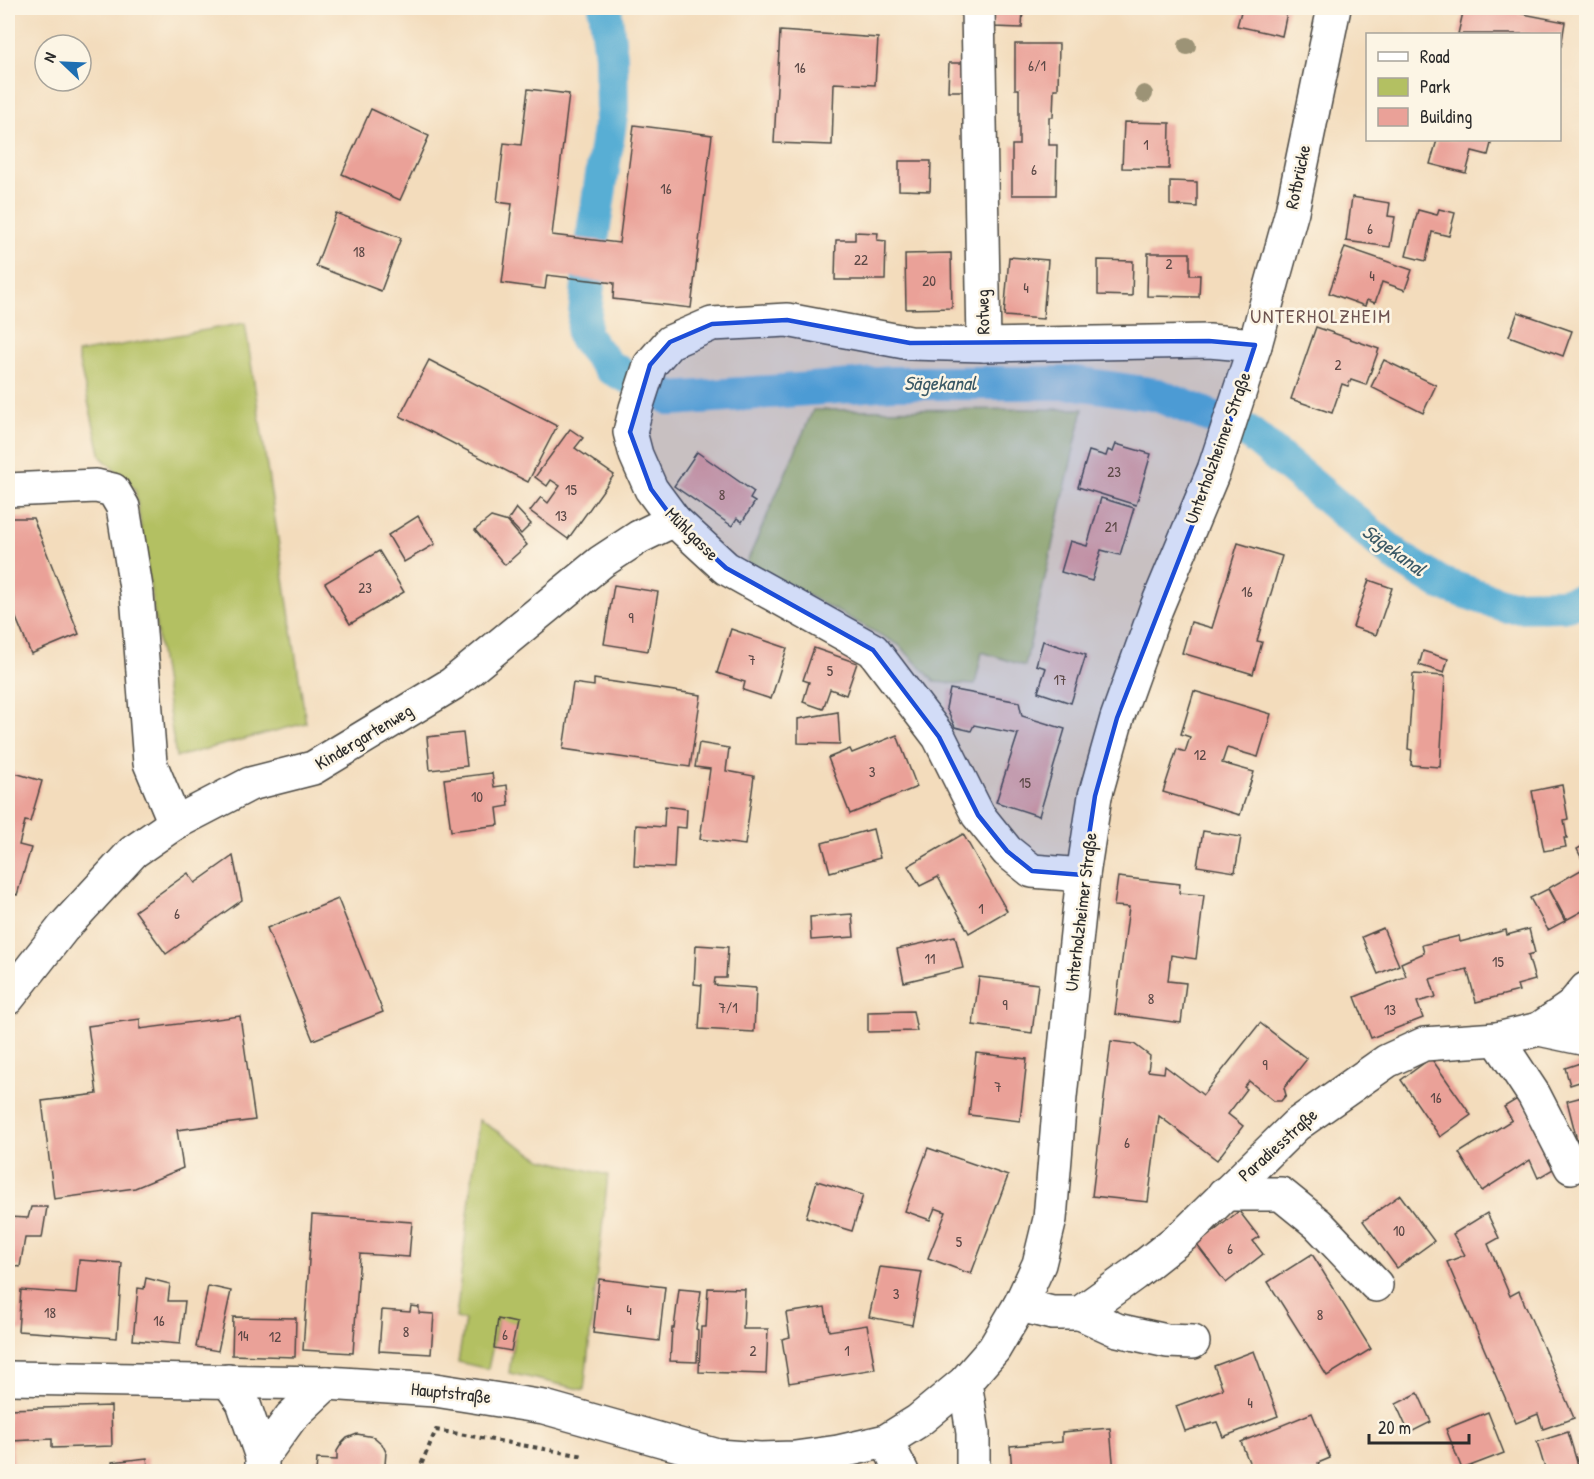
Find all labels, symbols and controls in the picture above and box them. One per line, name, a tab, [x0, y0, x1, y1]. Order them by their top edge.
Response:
north arrow	[33, 33, 93, 93]
legend	[1366, 33, 1561, 141]
text: Road	[1420, 44, 1450, 69]
text: N	[37, 48, 61, 65]
house number: 6/1	[1028, 55, 1046, 76]
house number: 16	[794, 57, 806, 78]
text: Park	[1420, 74, 1451, 99]
text: Building	[1420, 104, 1472, 129]
house number: 1	[1143, 134, 1149, 155]
street label: Rotbrücke	[1279, 143, 1316, 211]
house number: 6	[1031, 159, 1037, 180]
house number: 16	[660, 178, 672, 199]
house number: 6	[1367, 218, 1373, 239]
house number: 18	[353, 241, 365, 262]
house number: 22	[854, 249, 868, 270]
house number: 2	[1165, 253, 1173, 274]
house number: 4	[1369, 265, 1375, 286]
house number: 20	[922, 270, 936, 291]
house number: 4	[1023, 277, 1029, 298]
street label: Rotweg	[970, 289, 995, 335]
district label: UNTERHOLZHEIM	[1250, 302, 1392, 329]
house number: 2	[1334, 354, 1342, 375]
street label: Unterholzheimer Straße	[1178, 368, 1257, 527]
water label: Sägekanal	[904, 369, 978, 397]
house number: 23	[1107, 461, 1121, 482]
house number: 15	[565, 479, 578, 500]
house number: 8	[719, 484, 725, 505]
street label: Mühlgasse	[660, 501, 725, 566]
house number: 13	[555, 505, 567, 526]
house number: 21	[1105, 516, 1117, 537]
water label: Sägekanal	[1357, 517, 1433, 584]
house number: 23	[358, 577, 372, 598]
house number: 16	[1241, 581, 1253, 602]
house number: 9	[628, 607, 634, 628]
house number: 7	[748, 649, 756, 670]
house number: 5	[827, 660, 834, 681]
house number: 17	[1054, 669, 1066, 690]
street label: Kindergartenweg	[310, 698, 417, 776]
house number: 12	[1194, 744, 1206, 765]
house number: 3	[869, 761, 876, 782]
house number: 15	[1019, 772, 1032, 793]
house number: 10	[471, 786, 483, 807]
street label: Unterholzheimer Straße	[1058, 831, 1103, 993]
house number: 1	[978, 898, 984, 919]
house number: 6	[174, 903, 180, 924]
house number: 11	[925, 948, 935, 969]
house number: 15	[1492, 951, 1505, 972]
house number: 8	[1148, 988, 1154, 1009]
house number: 9	[1002, 994, 1008, 1015]
house number: 7/1	[718, 997, 738, 1018]
house number: 13	[1384, 999, 1396, 1020]
house number: 9	[1262, 1054, 1268, 1075]
house number: 7	[994, 1076, 1002, 1097]
house number: 16	[1430, 1087, 1442, 1108]
street label: Paradiesstraße	[1233, 1102, 1323, 1187]
house number: 6	[1124, 1132, 1130, 1153]
house number: 10	[1393, 1220, 1405, 1241]
house number: 5	[956, 1231, 963, 1252]
house number: 6	[1227, 1238, 1233, 1259]
house number: 3	[893, 1283, 900, 1304]
house number: 4	[626, 1299, 632, 1320]
house number: 18	[44, 1302, 56, 1323]
house number: 8	[1317, 1304, 1323, 1325]
house number: 16	[153, 1310, 165, 1331]
house number: 8	[403, 1321, 409, 1342]
house number: 6	[502, 1324, 508, 1345]
house number: 14	[237, 1325, 249, 1346]
house number: 12	[269, 1326, 281, 1347]
house number: 2	[749, 1340, 757, 1361]
house number: 1	[844, 1340, 850, 1361]
street label: Hauptstraße	[410, 1376, 492, 1409]
house number: 4	[1247, 1392, 1253, 1413]
scale bar	[1369, 1407, 1470, 1445]
text: 20 m	[1378, 1415, 1411, 1440]

